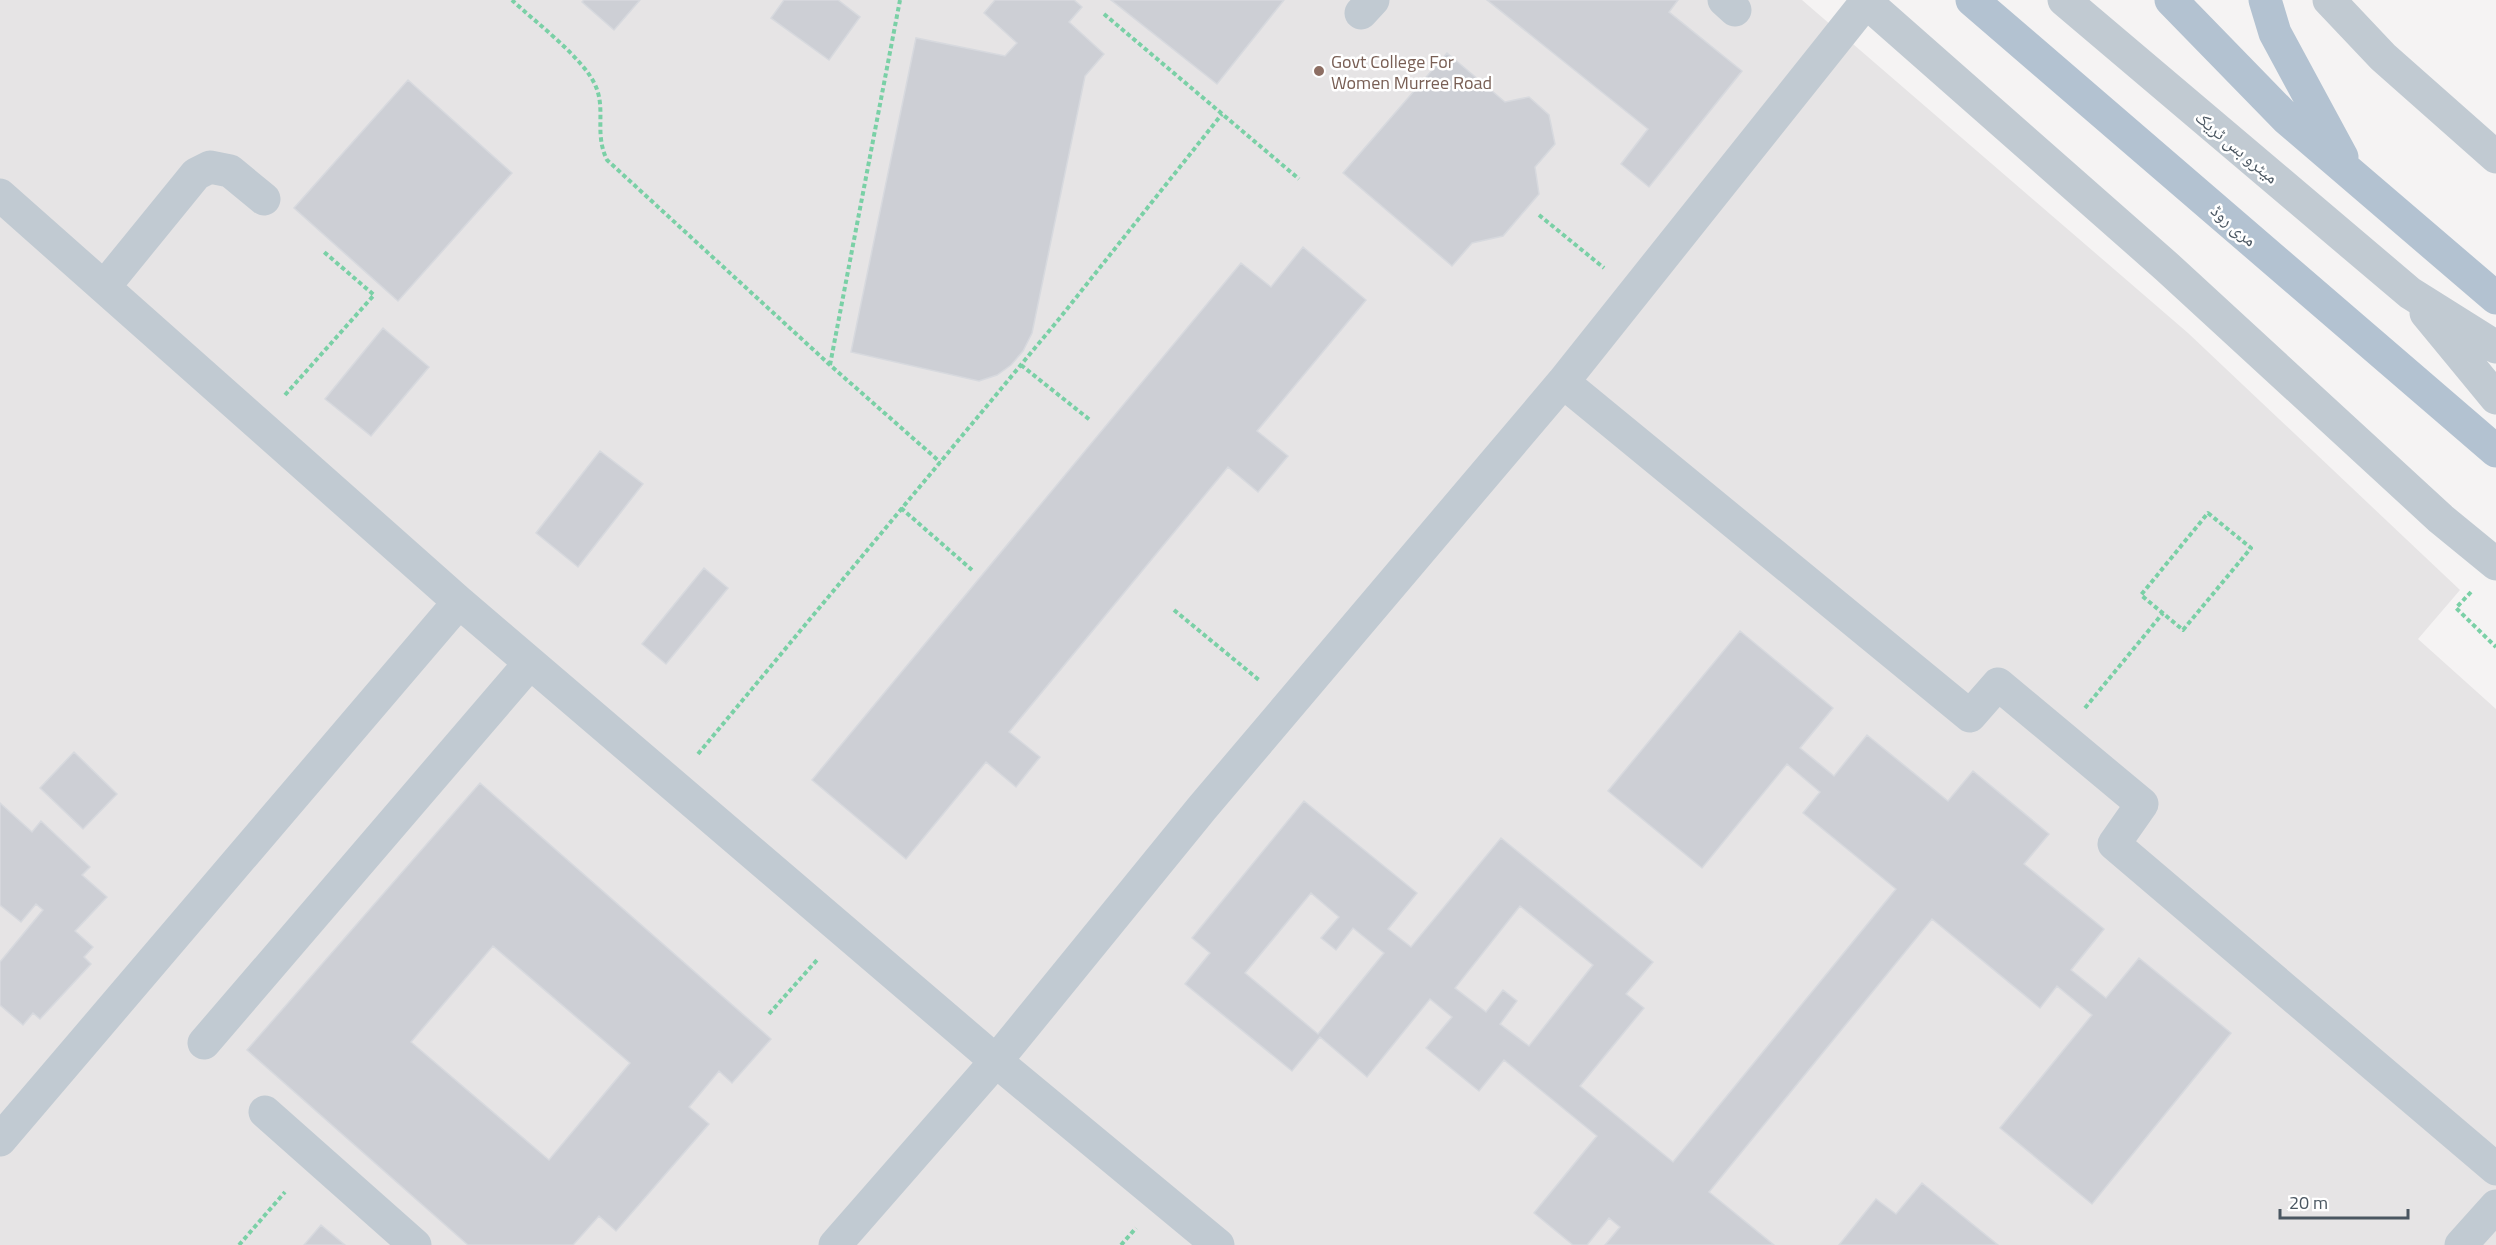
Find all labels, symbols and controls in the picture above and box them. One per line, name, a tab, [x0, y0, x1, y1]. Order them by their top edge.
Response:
place label: Govt College For Women Murree Road	[1331, 48, 1492, 96]
marker: Govt College For Women Murree Road	[1312, 64, 1326, 78]
street label: میٹرو بس ٹریک	[2189, 104, 2285, 190]
street label: مری روڈ	[2205, 197, 2263, 253]
scale bar	[2280, 1182, 2408, 1220]
text: 20 m	[2289, 1189, 2328, 1216]

